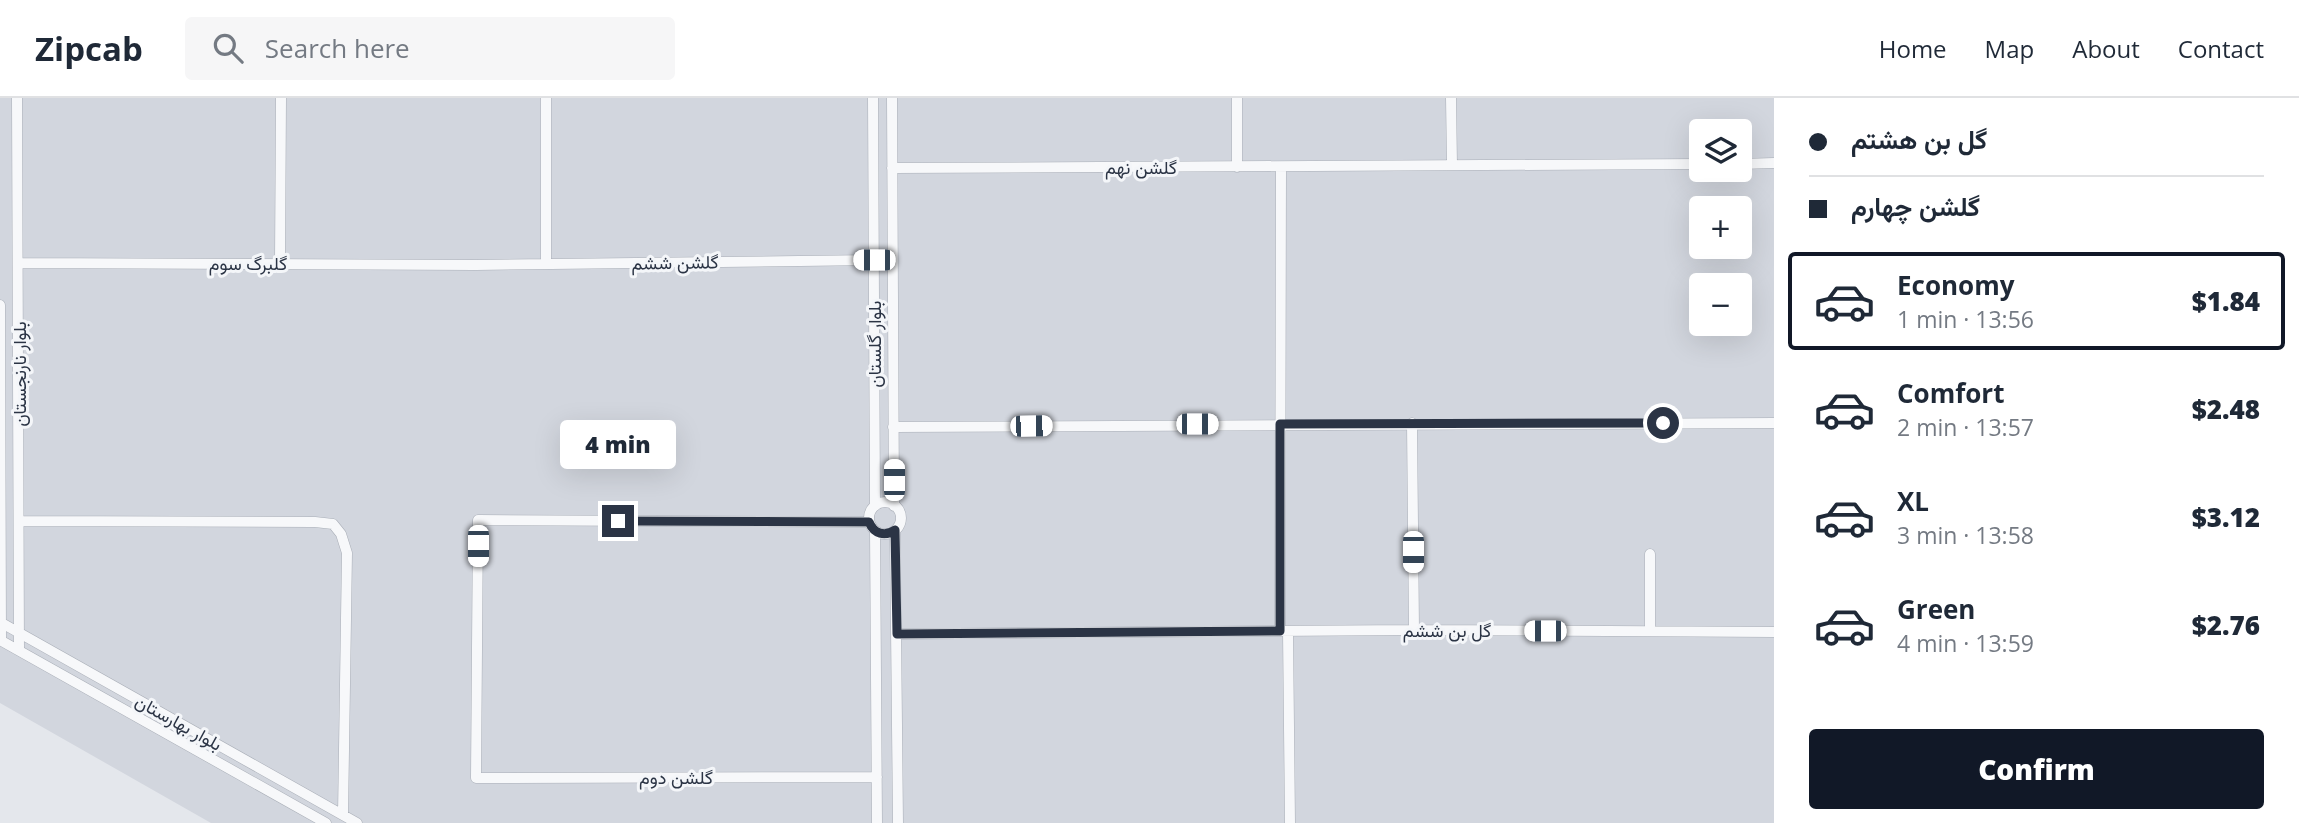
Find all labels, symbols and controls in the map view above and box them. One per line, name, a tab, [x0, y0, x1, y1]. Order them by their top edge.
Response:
search box	[185, 17, 675, 80]
text: Zipcab	[35, 26, 143, 71]
icon: search	[209, 29, 247, 67]
text: Search here	[265, 30, 410, 66]
text: Home	[1879, 32, 1947, 65]
text: Map	[1985, 32, 2034, 65]
text: About	[2072, 32, 2140, 65]
text: Contact	[2178, 32, 2264, 65]
map controls	[1689, 119, 1752, 336]
button: layers	[1689, 119, 1752, 182]
text: گل بن هشتم	[1851, 121, 1987, 157]
street label: گلشن نهم	[1105, 155, 1177, 180]
text: گلشن چهارم	[1851, 188, 1980, 224]
button: +	[1689, 196, 1752, 259]
street label: گلشن ششم	[631, 249, 719, 276]
car	[854, 250, 896, 271]
street label: گلبرگ سوم	[209, 251, 287, 276]
text: Economy	[1897, 267, 2015, 303]
icon: car	[1813, 270, 1876, 333]
button: −	[1689, 273, 1752, 336]
text: $1.84	[2192, 283, 2260, 319]
street label: بلوار گلستان	[862, 301, 886, 387]
text: 1 min · 13:56	[1897, 303, 2034, 335]
street label: بلوار نارنجستان	[7, 321, 31, 427]
text: Comfort	[1897, 375, 2004, 411]
icon: car	[1813, 378, 1876, 441]
text: $2.48	[2192, 391, 2260, 427]
route start	[1647, 407, 1679, 439]
text: 2 min · 13:57	[1897, 411, 2034, 443]
car	[1177, 414, 1219, 435]
car	[1010, 415, 1053, 437]
callout: 4 min	[560, 420, 676, 468]
text: 4 min	[585, 428, 651, 460]
car	[884, 459, 905, 501]
text: XL	[1897, 483, 1929, 519]
icon: car	[1813, 486, 1876, 549]
text: $3.12	[2192, 499, 2260, 535]
route end	[602, 505, 634, 537]
text: 3 min · 13:58	[1897, 519, 2034, 551]
car	[468, 525, 489, 567]
car	[1403, 531, 1424, 573]
text: Green	[1897, 591, 1975, 627]
icon: car	[1813, 594, 1876, 657]
text: $2.76	[2192, 607, 2260, 643]
street label: گل بن ششم	[1403, 618, 1491, 643]
car	[1525, 621, 1567, 642]
text: 4 min · 13:59	[1897, 627, 2034, 659]
street label: بلوار بهارستان	[131, 688, 227, 756]
button: Confirm	[1809, 729, 2264, 809]
street label: گلشن دوم	[639, 765, 713, 790]

